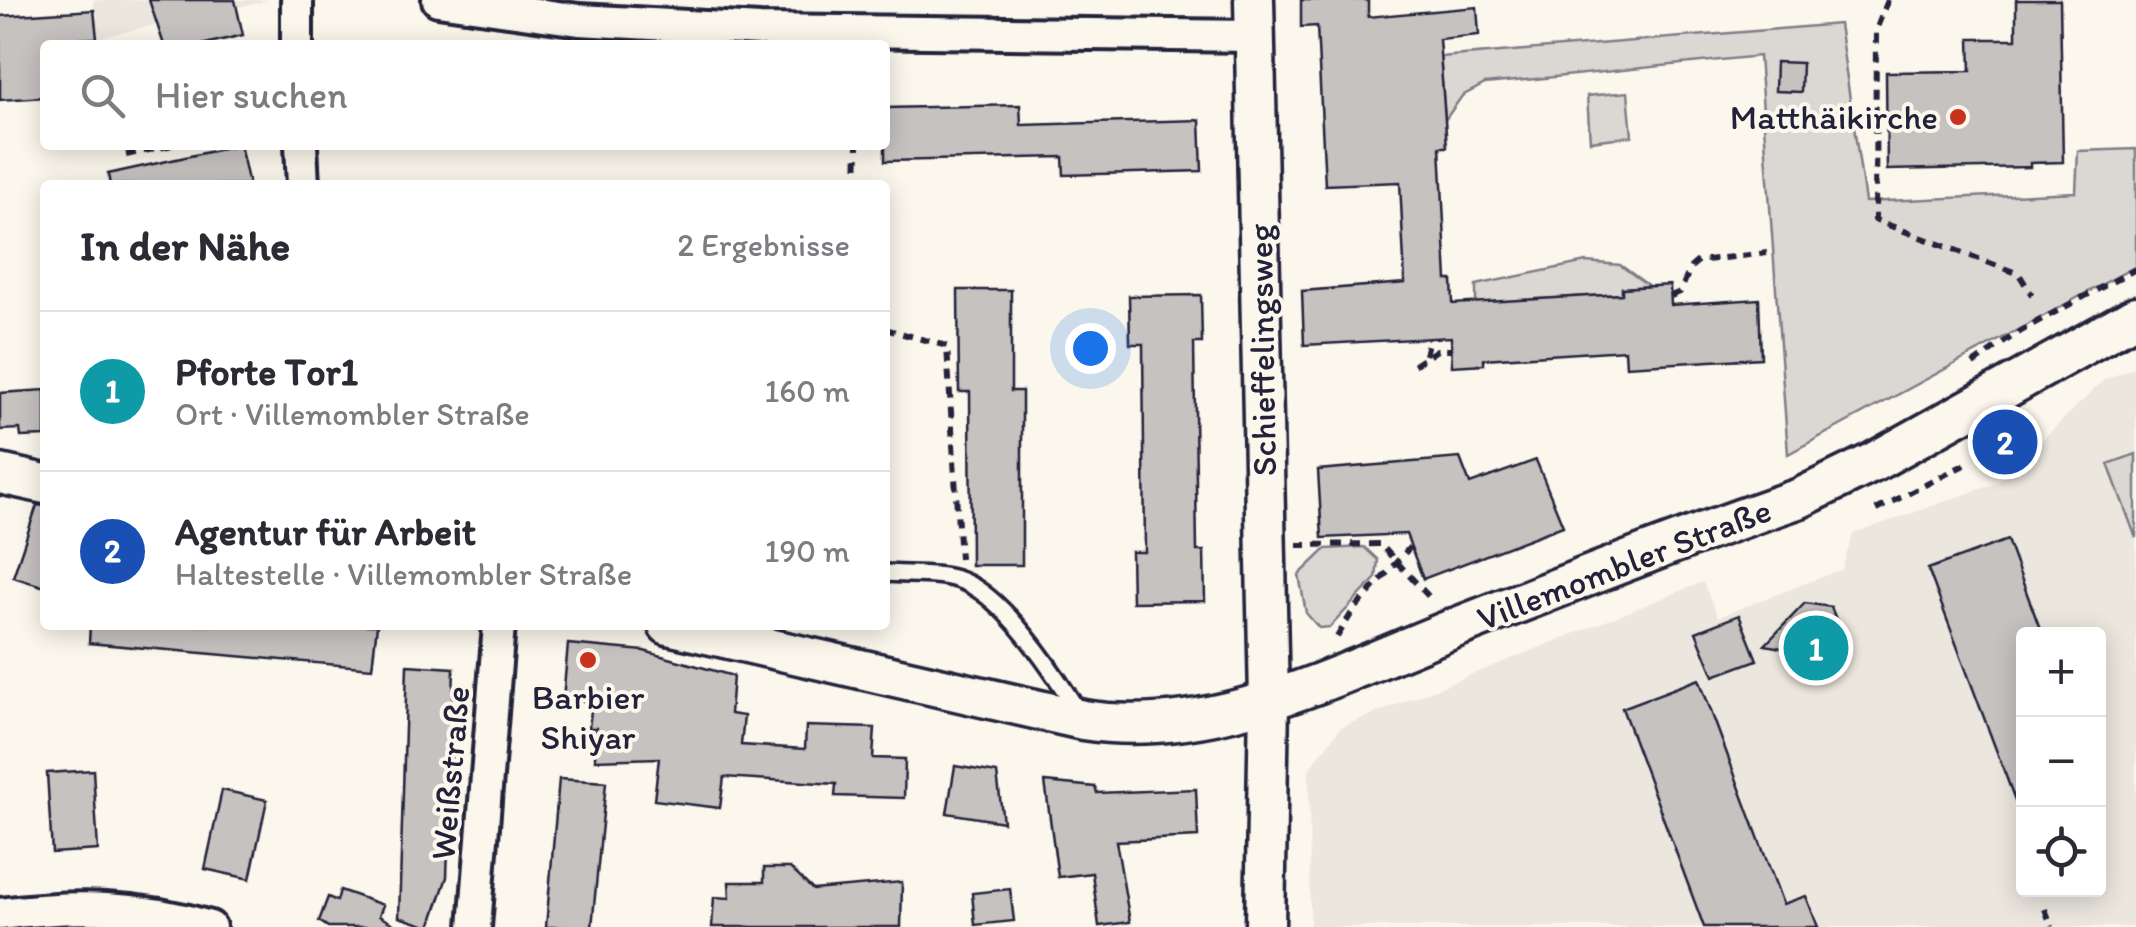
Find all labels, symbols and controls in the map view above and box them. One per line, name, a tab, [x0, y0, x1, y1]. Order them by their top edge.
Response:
search box	[40, 40, 890, 150]
icon: search	[75, 68, 130, 123]
text: Hier suchen	[155, 72, 347, 118]
place label: Matthäikirche	[1730, 96, 1938, 138]
marker: Matthäikirche	[1947, 106, 1969, 128]
text: In der Nähe	[80, 220, 290, 271]
street label: Schieffelingsweg	[1239, 223, 1285, 477]
text: 2 Ergebnisse	[677, 226, 850, 264]
your location	[1065, 323, 1116, 374]
text: Pforte Tor1	[175, 349, 358, 395]
text: 1	[105, 372, 120, 410]
text: 160 m	[764, 372, 850, 410]
text: Ort · Villemombler Straße	[175, 395, 530, 433]
pin: 2	[1972, 404, 2038, 480]
street label: Villemombler Straße	[1471, 489, 1777, 639]
text: Agentur für Arbeit	[175, 509, 476, 555]
text: 2	[104, 532, 121, 570]
text: 190 m	[765, 532, 850, 570]
text: Haltestelle · Villemombler Straße	[175, 555, 632, 593]
pin: 1	[1784, 610, 1848, 686]
map controls	[2016, 627, 2106, 897]
button: +	[2016, 627, 2106, 717]
marker: Barbier Shiyar	[577, 649, 599, 671]
place label: Barbier Shiyar	[532, 676, 644, 758]
street label: Weißstraße	[421, 684, 479, 862]
button: −	[2016, 717, 2106, 807]
button: locate	[2016, 807, 2106, 897]

